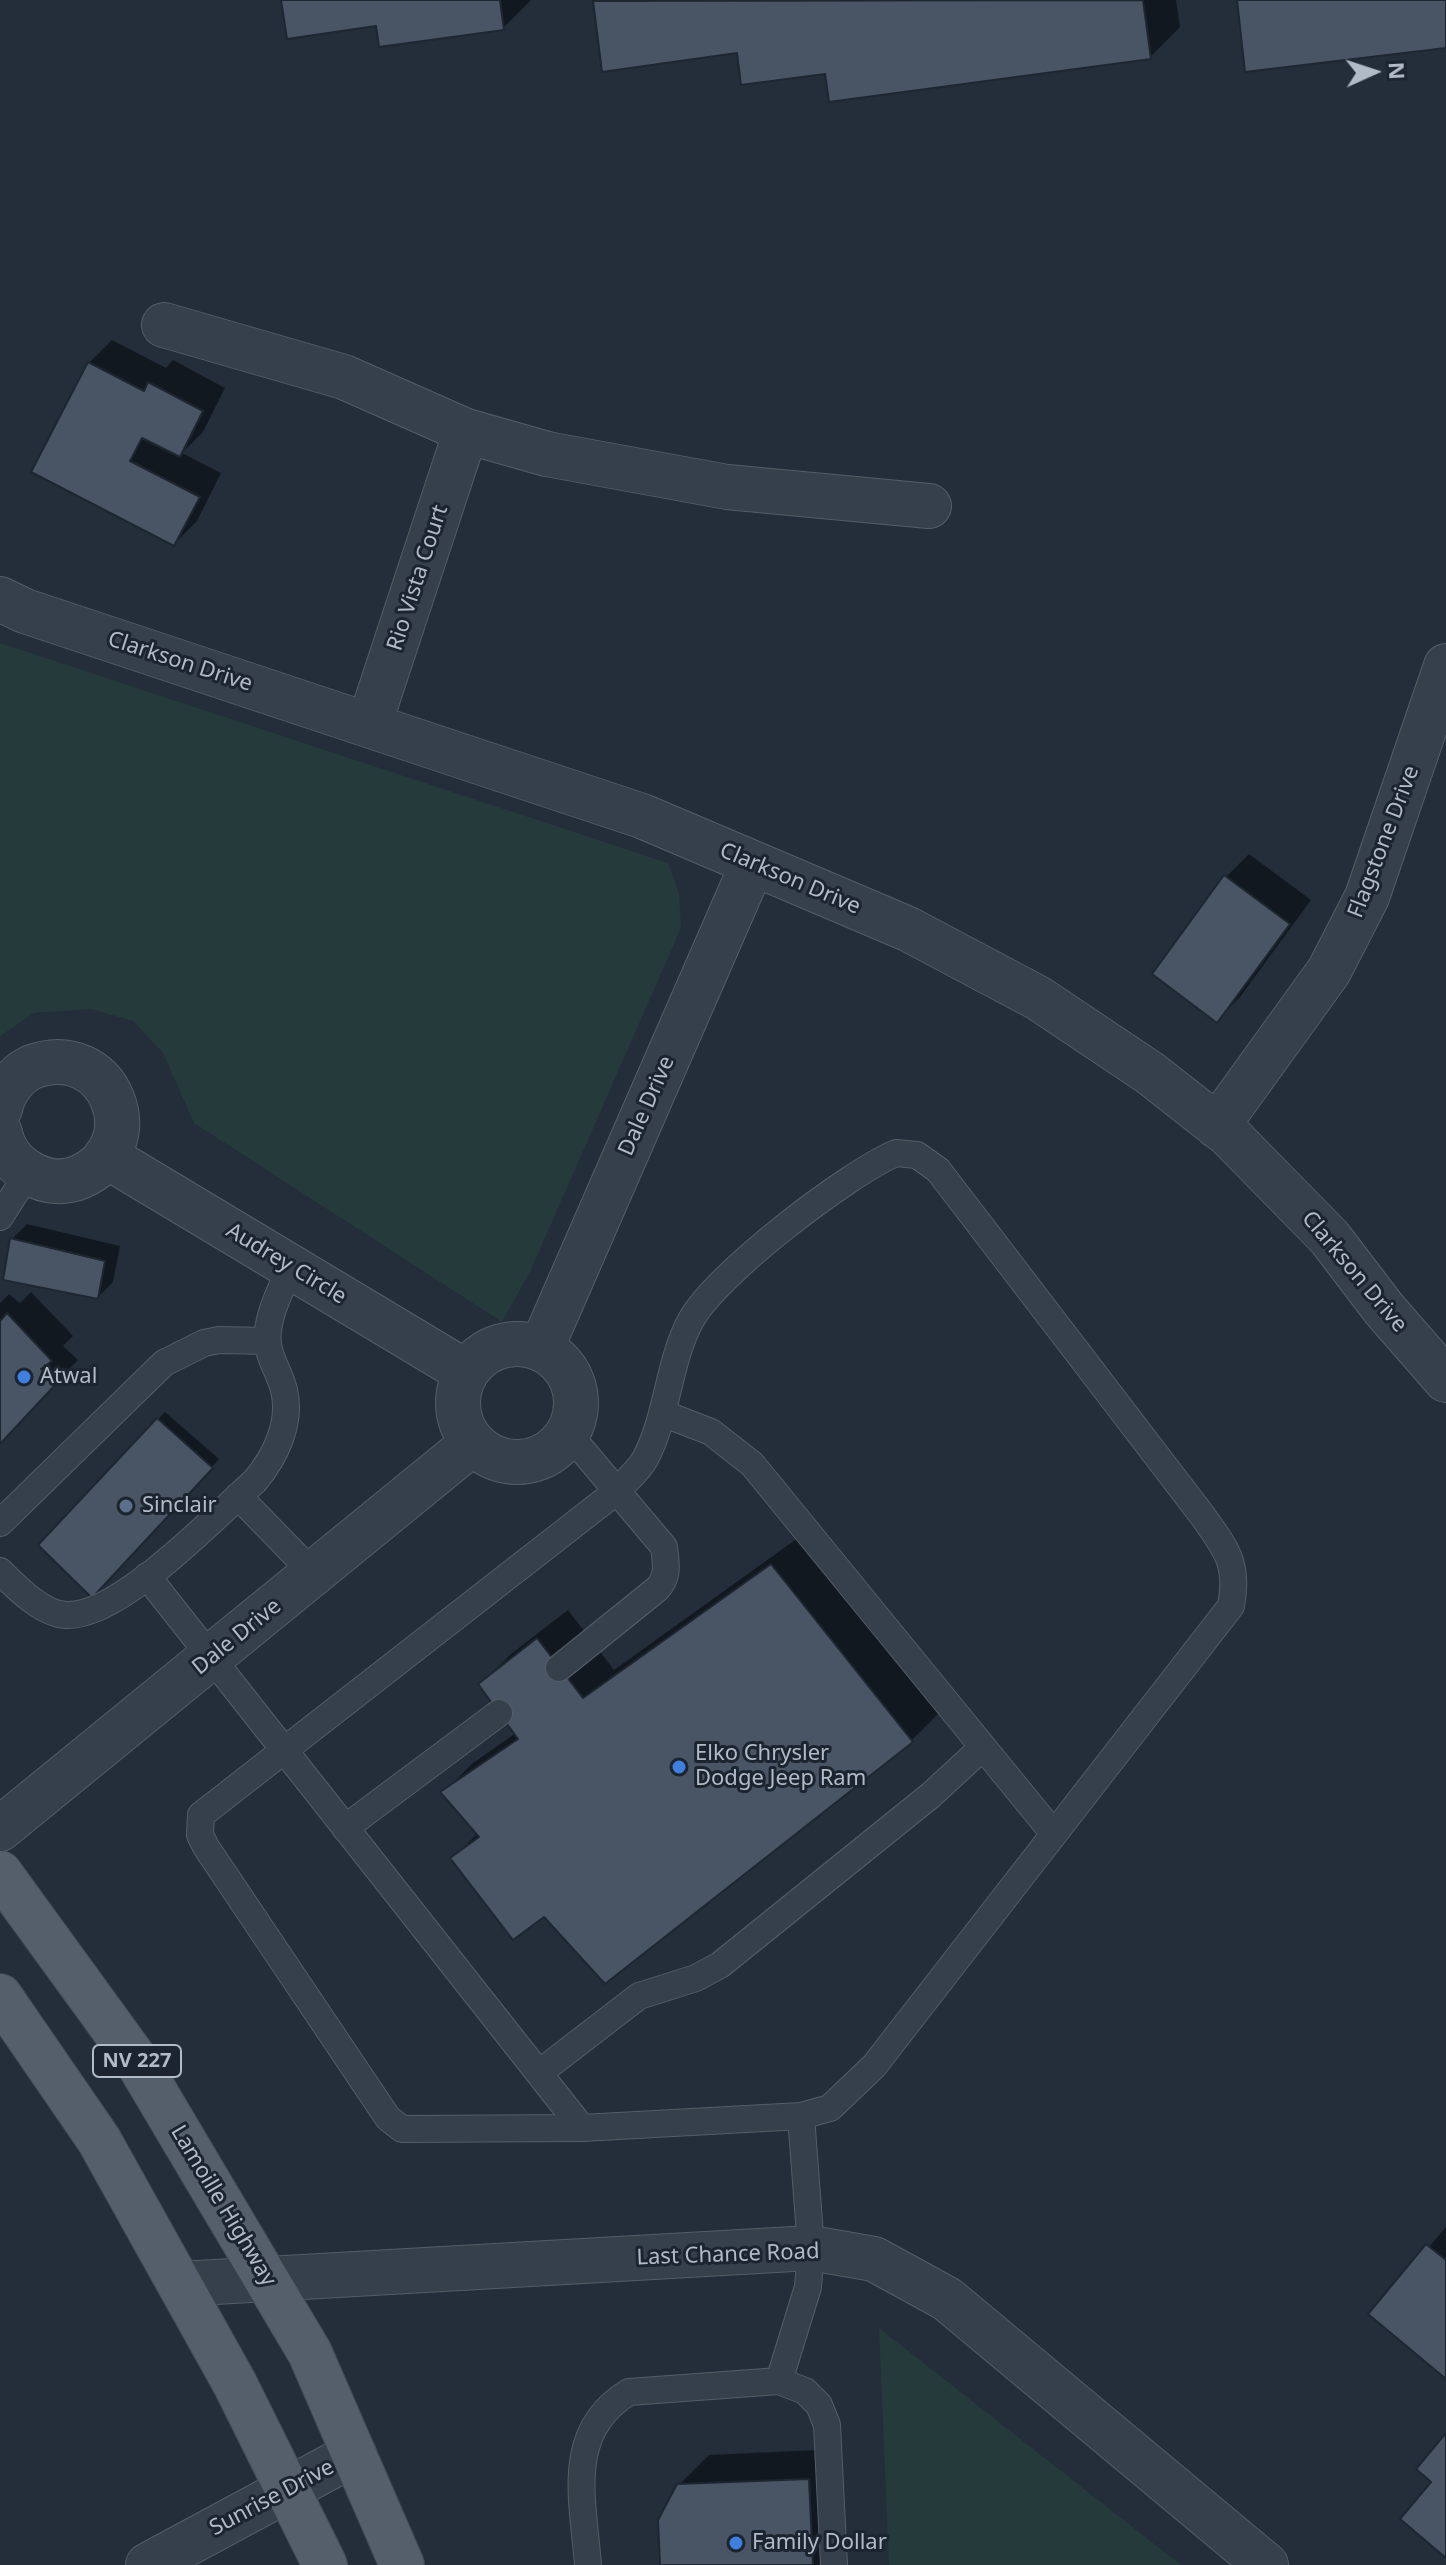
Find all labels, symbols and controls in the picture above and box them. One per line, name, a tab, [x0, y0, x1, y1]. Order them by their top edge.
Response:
north arrow	[1334, 32, 1414, 112]
text: N	[1383, 61, 1413, 80]
street label: Rio Vista Court	[382, 502, 454, 654]
street label: Clarkson Drive	[104, 626, 256, 698]
street label: Flagstone Drive	[1343, 762, 1425, 922]
street label: Clarkson Drive	[716, 837, 864, 921]
street label: Dale Drive	[613, 1052, 681, 1160]
street label: Clarkson Drive	[1296, 1206, 1412, 1338]
street label: Audrey Circle	[221, 1218, 351, 1310]
place label: Atwal	[40, 1364, 97, 1390]
marker: Atwal	[15, 1368, 33, 1386]
place label: Sinclair	[142, 1493, 217, 1519]
marker: Sinclair	[117, 1497, 135, 1515]
street label: Dale Drive	[187, 1593, 287, 1681]
place label: Elko Chrysler Dodge Jeep Ram	[695, 1741, 866, 1792]
marker: Elko Chrysler Dodge Jeep Ram	[670, 1758, 688, 1776]
road number: NV 227	[93, 2045, 181, 2077]
street label: Lamoille Highway	[165, 2121, 281, 2291]
street label: Last Chance Road	[636, 2239, 820, 2271]
street label: Sunrise Drive	[205, 2454, 339, 2542]
place label: Family Dollar	[752, 2530, 887, 2556]
marker: Family Dollar	[727, 2534, 745, 2552]

